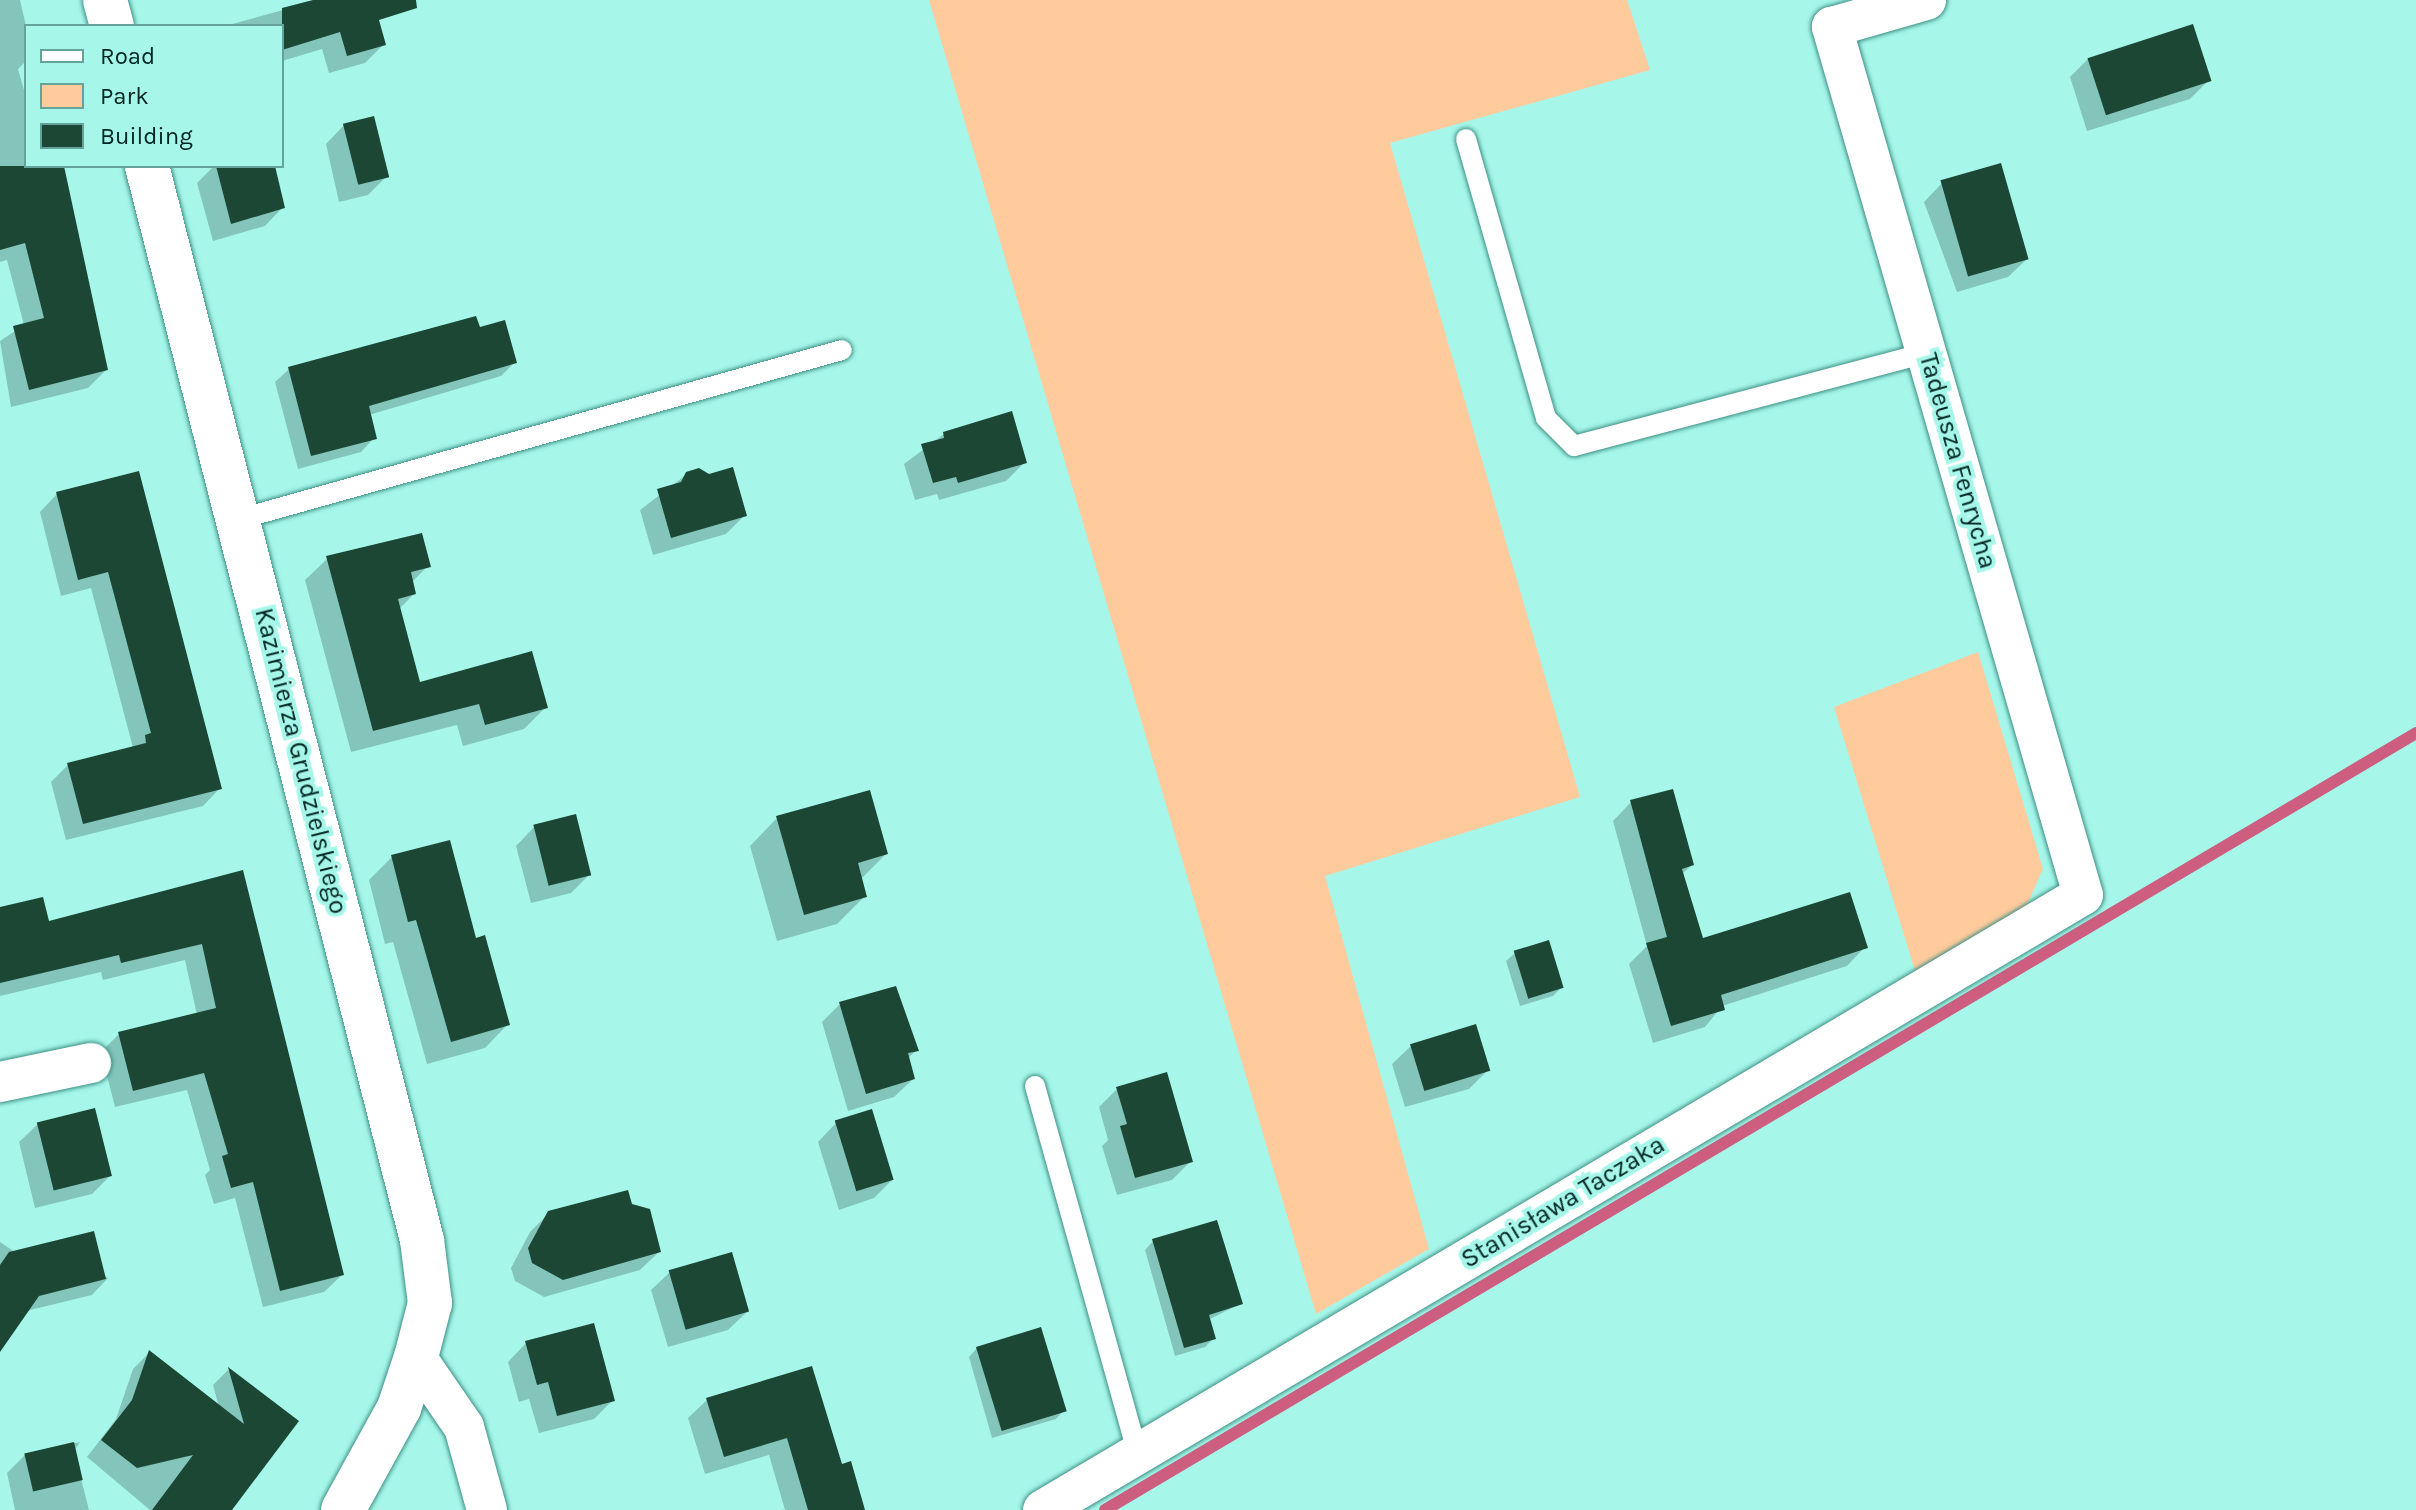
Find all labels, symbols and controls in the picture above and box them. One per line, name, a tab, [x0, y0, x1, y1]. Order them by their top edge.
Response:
legend	[24, 24, 284, 168]
text: Road	[100, 42, 155, 70]
text: Park	[100, 82, 149, 110]
text: Building	[100, 122, 193, 150]
street label: Tadeusza Fenrycha	[1912, 350, 2004, 572]
street label: Kazimierza Grudzielskiego	[248, 605, 354, 917]
street label: Stanisława Taczaka	[1456, 1129, 1670, 1275]

